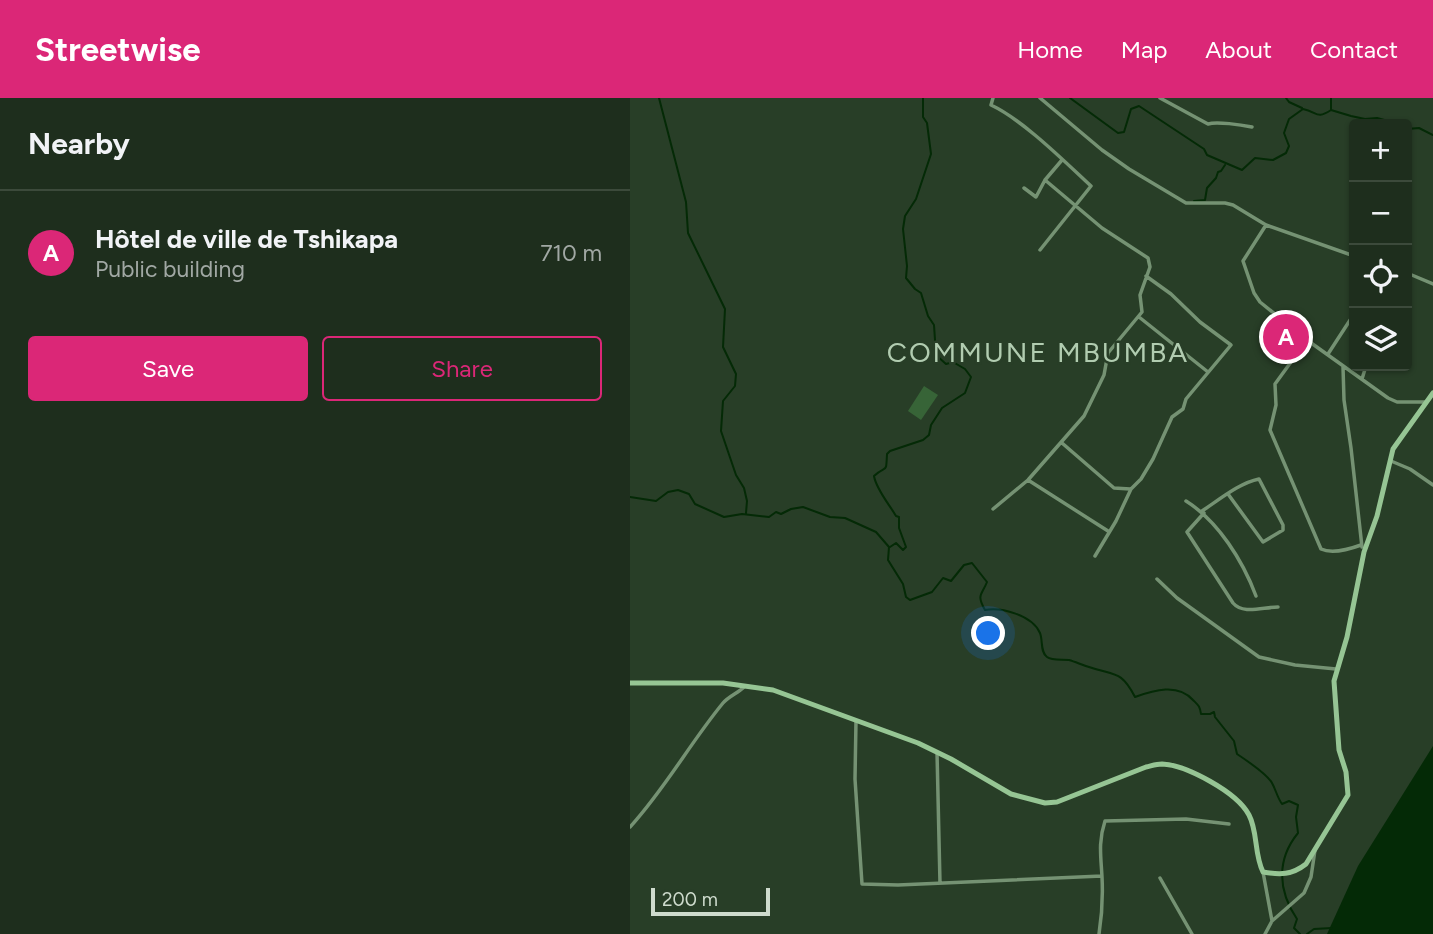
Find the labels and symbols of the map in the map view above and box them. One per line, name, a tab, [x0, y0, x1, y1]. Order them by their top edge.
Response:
pin: A	[1263, 311, 1309, 363]
district label: COMMUNE MBUMBA	[887, 335, 1189, 369]
your location	[971, 616, 1005, 650]
scale bar	[651, 885, 770, 917]

